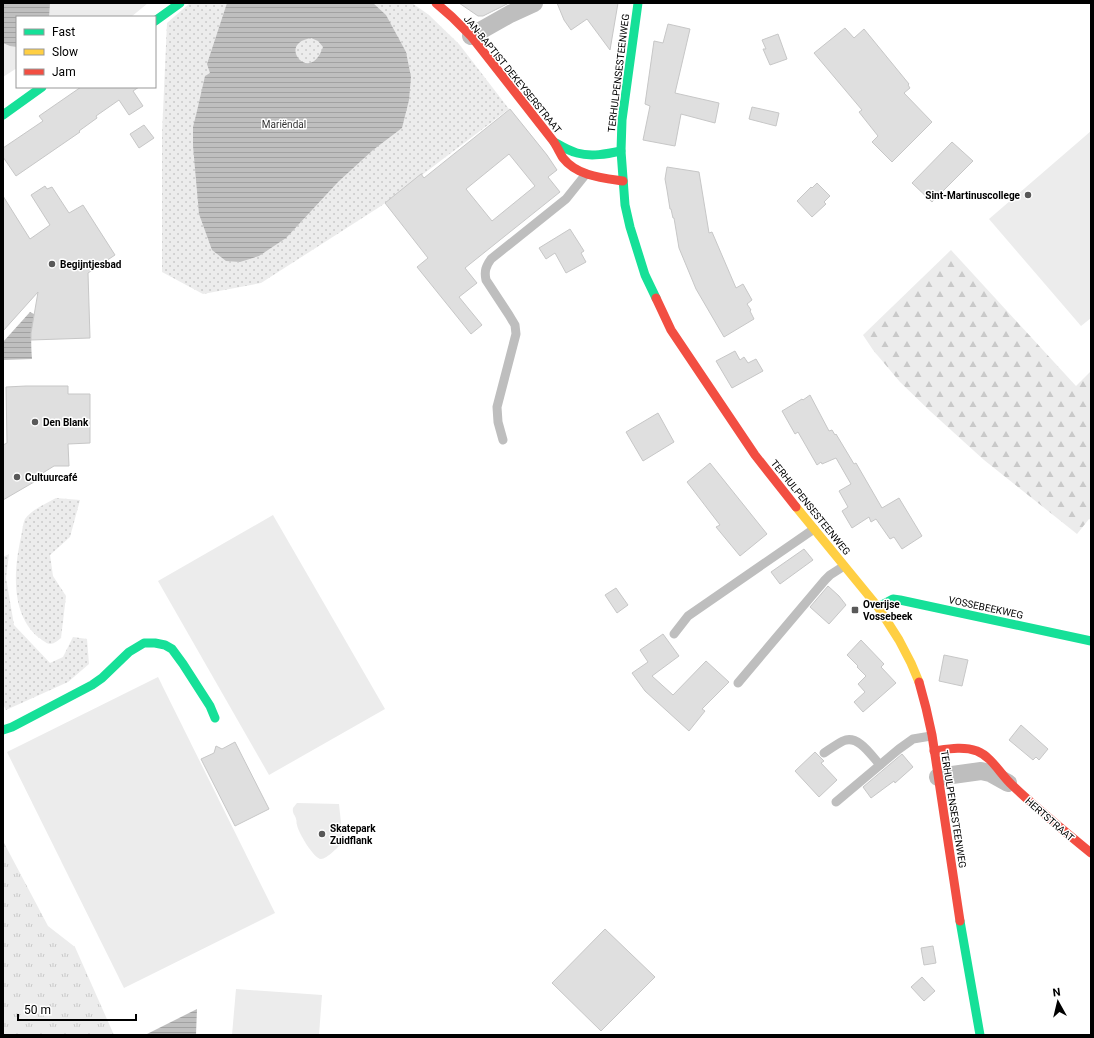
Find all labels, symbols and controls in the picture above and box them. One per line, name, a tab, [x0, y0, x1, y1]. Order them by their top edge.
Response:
street label: JAN-BAPTIST DEKEYSERSTRAAT	[462, 13, 564, 135]
street label: TERHULPENSESTEENWEG	[606, 13, 631, 133]
legend	[16, 16, 156, 88]
text: Fast	[52, 25, 75, 39]
text: Slow	[52, 45, 78, 59]
text: Jam	[52, 65, 76, 79]
park label: Mariëndal	[262, 119, 306, 130]
place label: Sint-Martinuscollege	[925, 190, 1021, 201]
marker: Sint-Martinuscollege	[1023, 190, 1033, 200]
marker: Begijntjesbad	[47, 259, 57, 269]
place label: Begijntjesbad	[60, 259, 122, 270]
marker: Den Blank	[30, 417, 40, 427]
place label: Den Blank	[43, 417, 89, 428]
street label: TERHULPENSESTEENWEG	[769, 457, 853, 557]
marker: Cultuurcafé	[12, 472, 22, 482]
place label: Cultuurcafé	[25, 472, 78, 483]
street label: VOSSEBEEKWEG	[948, 594, 1024, 621]
place label: Overijse Vossebeek	[863, 599, 913, 622]
marker: Overijse Vossebeek	[850, 605, 860, 615]
street label: TERHULPENSESTEENWEG	[939, 749, 968, 869]
street label: HERTSTRAAT	[1023, 795, 1076, 844]
place label: Skatepark Zuidflank	[330, 823, 376, 846]
marker: Skatepark Zuidflank	[317, 829, 327, 839]
north arrow	[1038, 982, 1078, 1022]
text: N	[1052, 986, 1062, 1000]
scale bar	[18, 996, 136, 1022]
text: 50 m	[24, 1003, 51, 1017]

